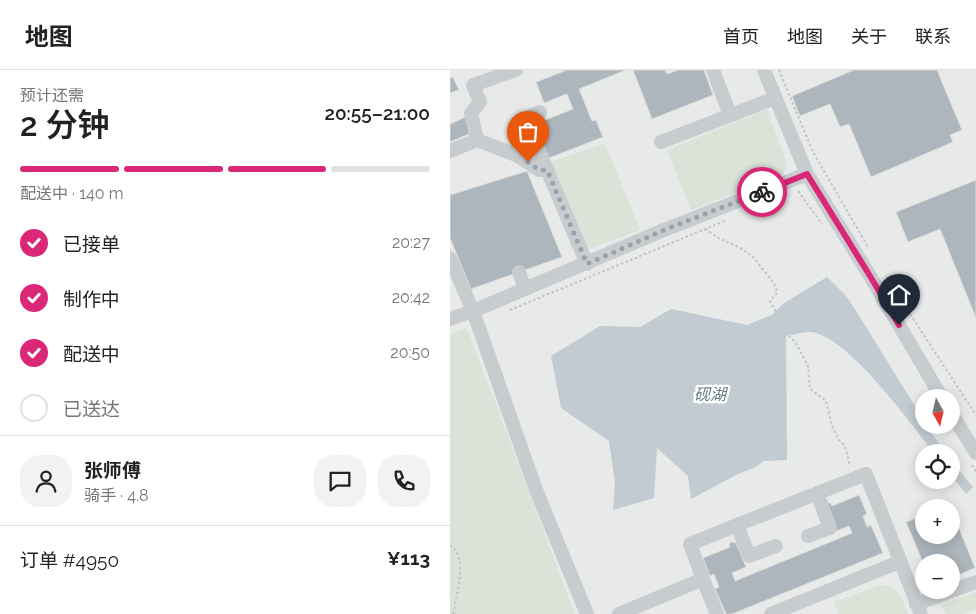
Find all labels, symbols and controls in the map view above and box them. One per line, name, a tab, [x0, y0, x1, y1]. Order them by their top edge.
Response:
text: 地图	[25, 22, 73, 51]
text: 首页	[723, 26, 759, 47]
text: 地图	[787, 26, 823, 47]
text: 关于	[851, 26, 887, 47]
text: 联系	[915, 26, 951, 47]
text: 预计还需	[20, 86, 84, 105]
text: 20:55–21:00	[325, 102, 430, 124]
text: 2 分钟	[20, 106, 109, 143]
pin	[507, 111, 549, 162]
icon: bag	[514, 118, 542, 146]
courier	[737, 167, 787, 217]
icon: bike	[748, 178, 776, 206]
text: 配送中 · 140 m	[20, 184, 123, 203]
icon: check	[20, 229, 48, 257]
text: 已接单	[63, 233, 120, 255]
text: 20:27	[392, 233, 430, 252]
pin	[878, 274, 920, 325]
icon: home	[885, 281, 913, 309]
icon: check	[20, 284, 48, 312]
text: 制作中	[63, 288, 120, 310]
text: 20:42	[392, 288, 430, 307]
icon: check	[20, 339, 48, 367]
text: 配送中	[63, 343, 120, 365]
text: 20:50	[390, 343, 430, 362]
water label: 砚湖	[694, 385, 729, 404]
north arrow	[915, 389, 960, 434]
map controls	[915, 389, 960, 599]
text: 已送达	[63, 398, 120, 420]
button: locate	[915, 444, 960, 489]
button: person	[20, 455, 72, 507]
button: chat	[314, 455, 366, 507]
button: phone	[378, 455, 430, 507]
text: 张师傅	[84, 459, 141, 481]
text: 骑手 · 4.8	[84, 486, 148, 505]
button: +	[915, 499, 960, 544]
text: ¥113	[387, 547, 430, 569]
text: 订单 #4950	[20, 549, 119, 571]
button: −	[915, 554, 960, 599]

